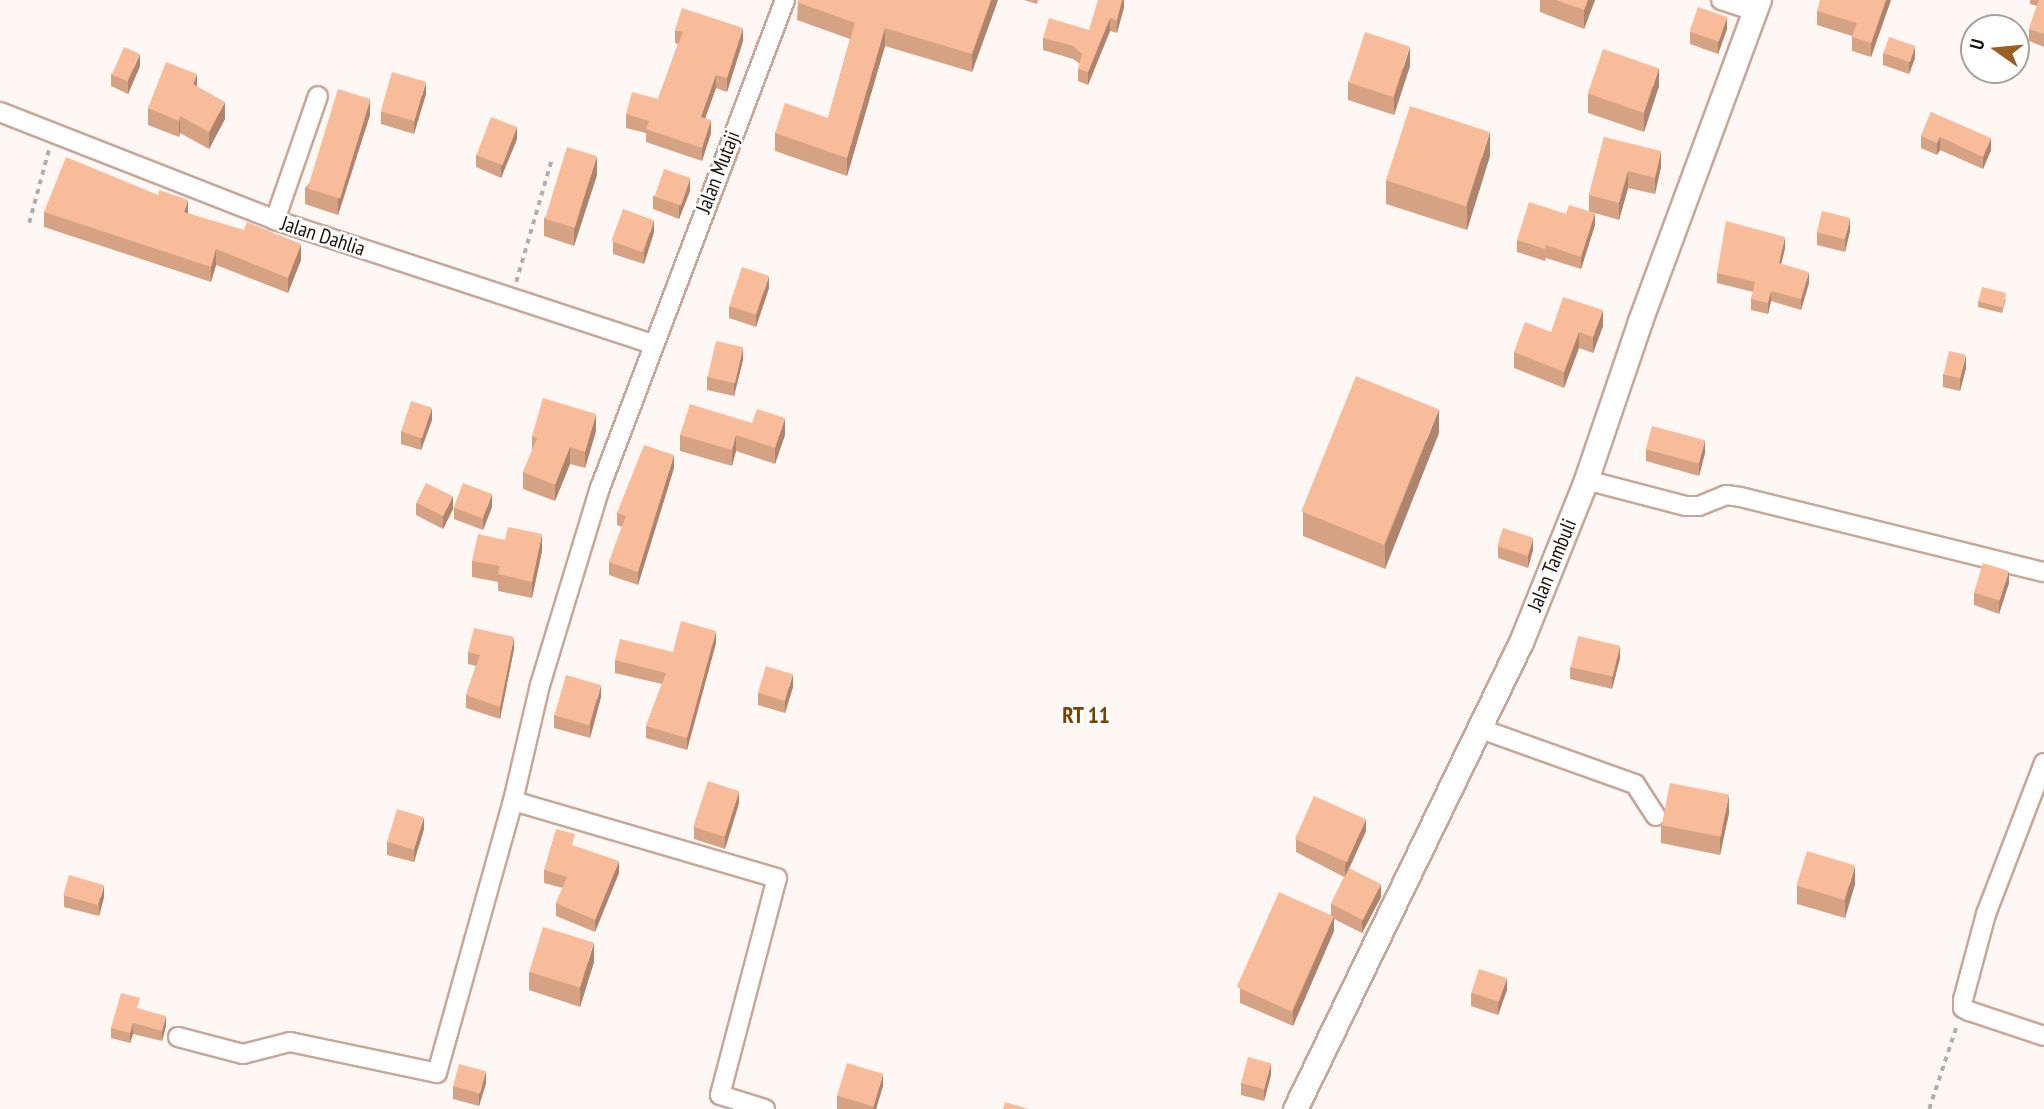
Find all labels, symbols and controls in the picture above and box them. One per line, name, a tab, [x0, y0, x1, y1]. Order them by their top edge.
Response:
north arrow	[1960, 14, 2030, 84]
text: U	[1964, 36, 1990, 52]
street label: Jalan Mutaji	[691, 127, 745, 217]
street label: Jalan Dahlia	[278, 211, 368, 261]
street label: Jalan Tambuli	[1522, 515, 1582, 615]
district label: RT 11	[1062, 701, 1110, 729]

